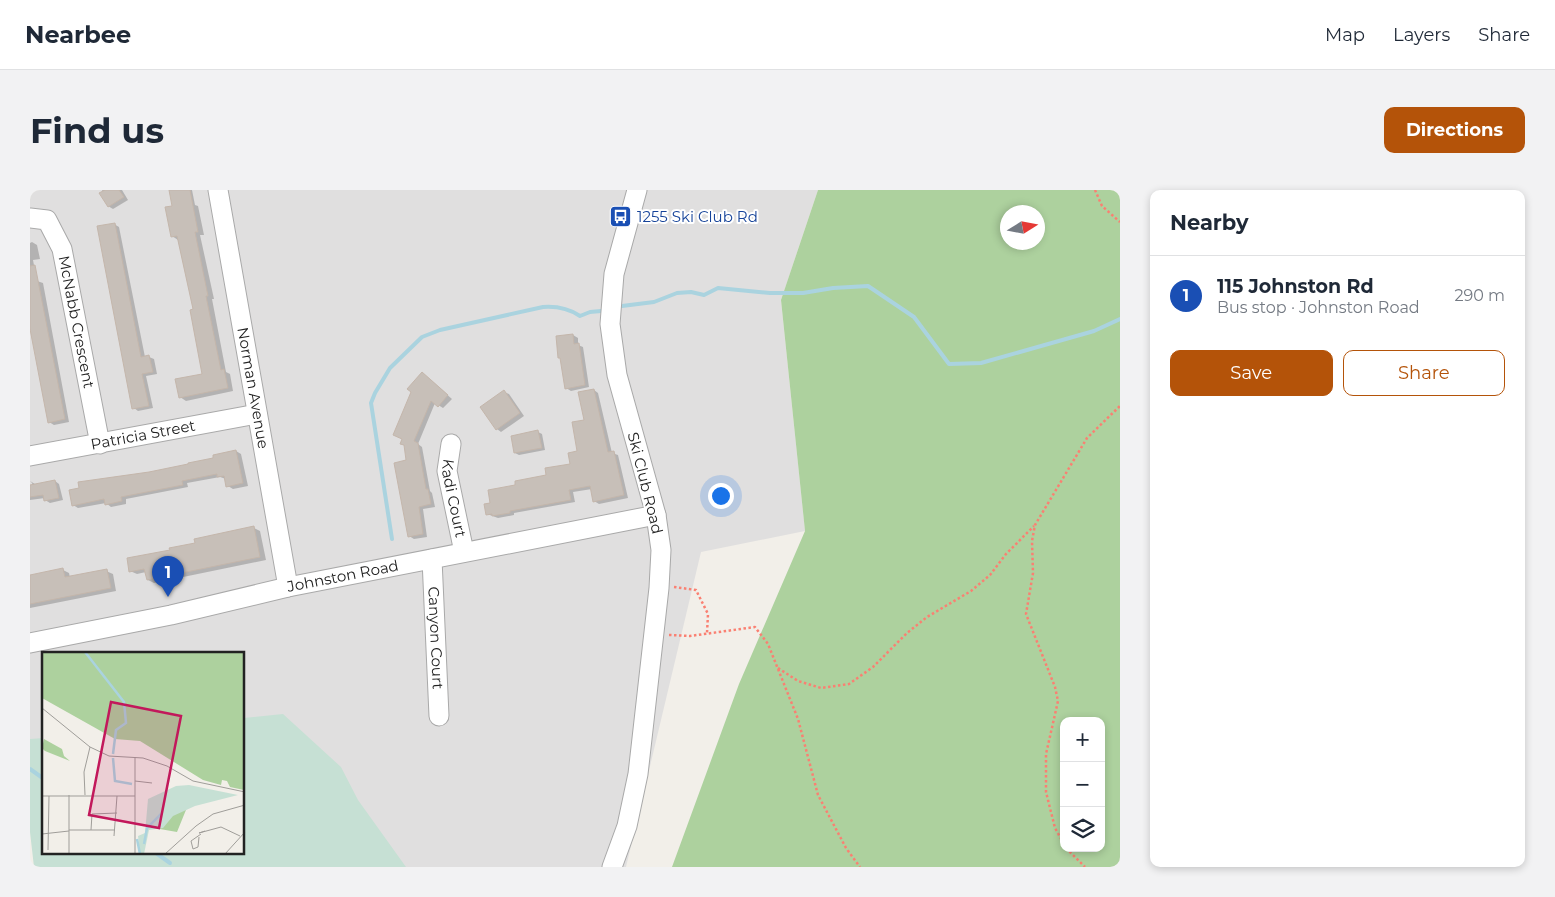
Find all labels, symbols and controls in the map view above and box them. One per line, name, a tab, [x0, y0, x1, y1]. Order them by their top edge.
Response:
text: Nearbee	[25, 20, 131, 49]
text: Map	[1325, 24, 1365, 46]
text: Layers	[1393, 24, 1450, 46]
text: Share	[1478, 24, 1530, 46]
button: Directions	[1384, 107, 1525, 153]
text: Find us	[30, 109, 164, 152]
bus stop icon: 1255 Ski Club Rd	[609, 205, 633, 229]
north arrow	[1000, 205, 1045, 250]
place label: 1255 Ski Club Rd	[637, 207, 758, 226]
text: Nearby	[1170, 210, 1249, 235]
street label: McNabb Crescent	[54, 254, 99, 390]
text: 115 Johnston Rd	[1217, 275, 1374, 298]
text: 1	[1183, 286, 1189, 305]
text: 290 m	[1454, 286, 1505, 305]
text: Bus stop · Johnston Road	[1217, 298, 1420, 317]
street label: Norman Avenue	[233, 326, 273, 450]
button: Save	[1170, 350, 1333, 396]
button: Share	[1343, 350, 1505, 396]
street label: Patricia Street	[89, 416, 197, 454]
street label: Ski Club Road	[624, 430, 667, 536]
street label: Kadi Court	[438, 458, 471, 539]
your location	[708, 483, 734, 509]
pin: 1	[152, 556, 184, 597]
street label: Johnston Road	[285, 556, 400, 596]
street label: Canyon Court	[424, 586, 448, 690]
inset map	[42, 652, 245, 854]
map controls	[1060, 717, 1105, 852]
button: +	[1060, 717, 1105, 762]
button: −	[1060, 762, 1105, 807]
button: layers	[1060, 807, 1105, 852]

